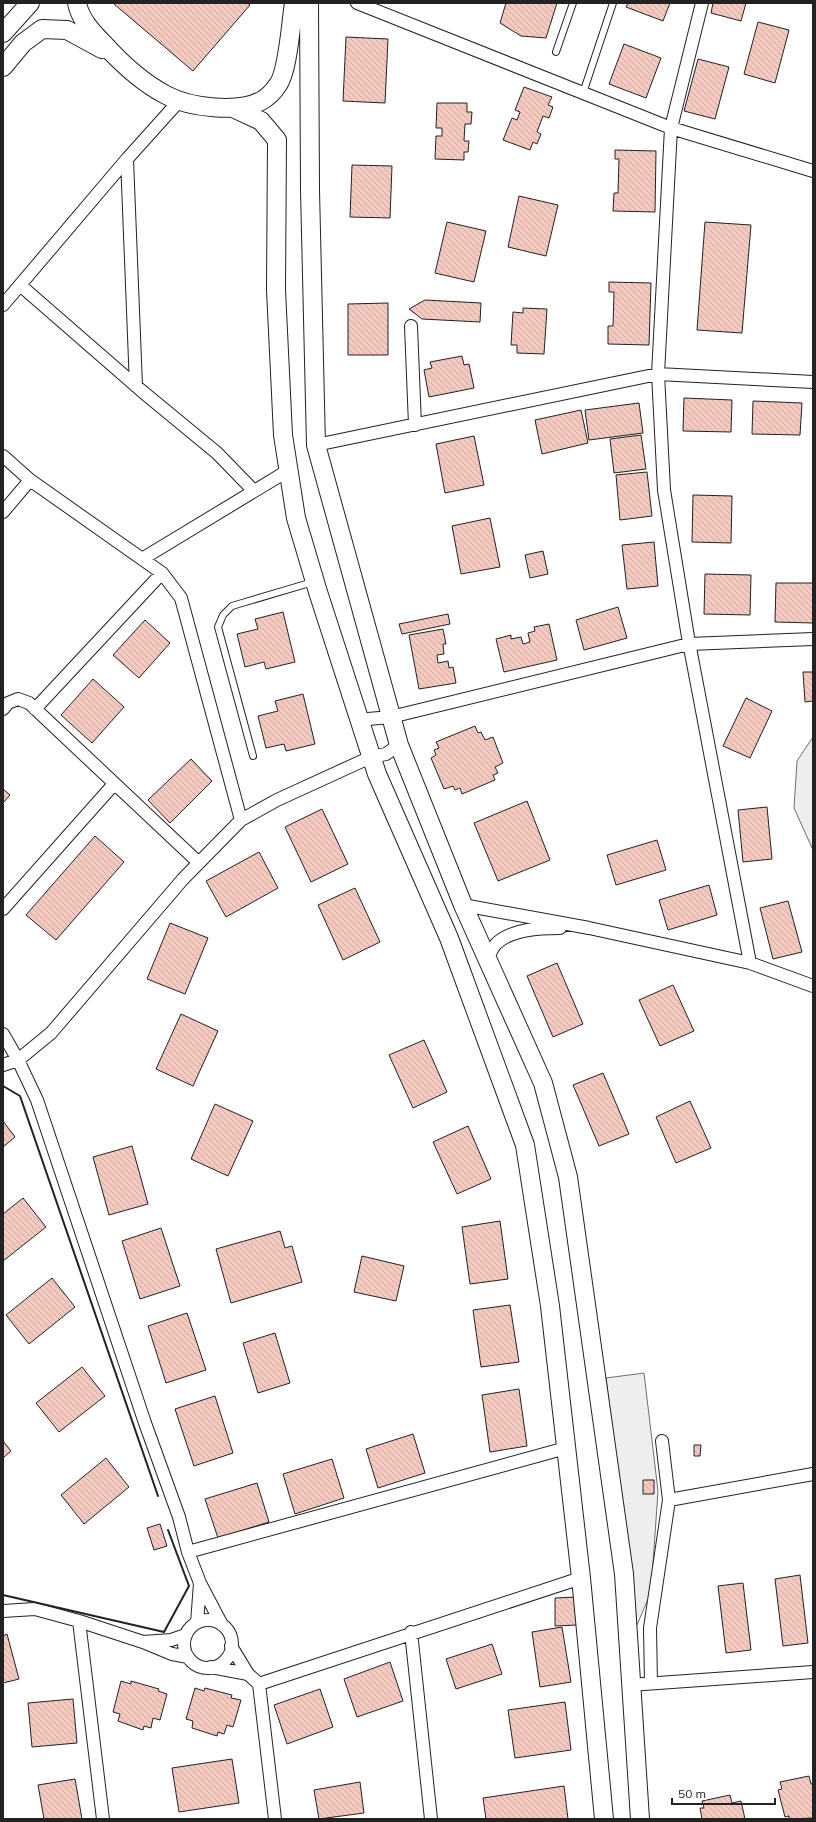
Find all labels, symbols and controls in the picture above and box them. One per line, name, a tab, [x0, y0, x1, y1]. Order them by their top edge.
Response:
scale bar	[672, 1780, 775, 1806]
text: 50 m	[678, 1786, 706, 1801]

